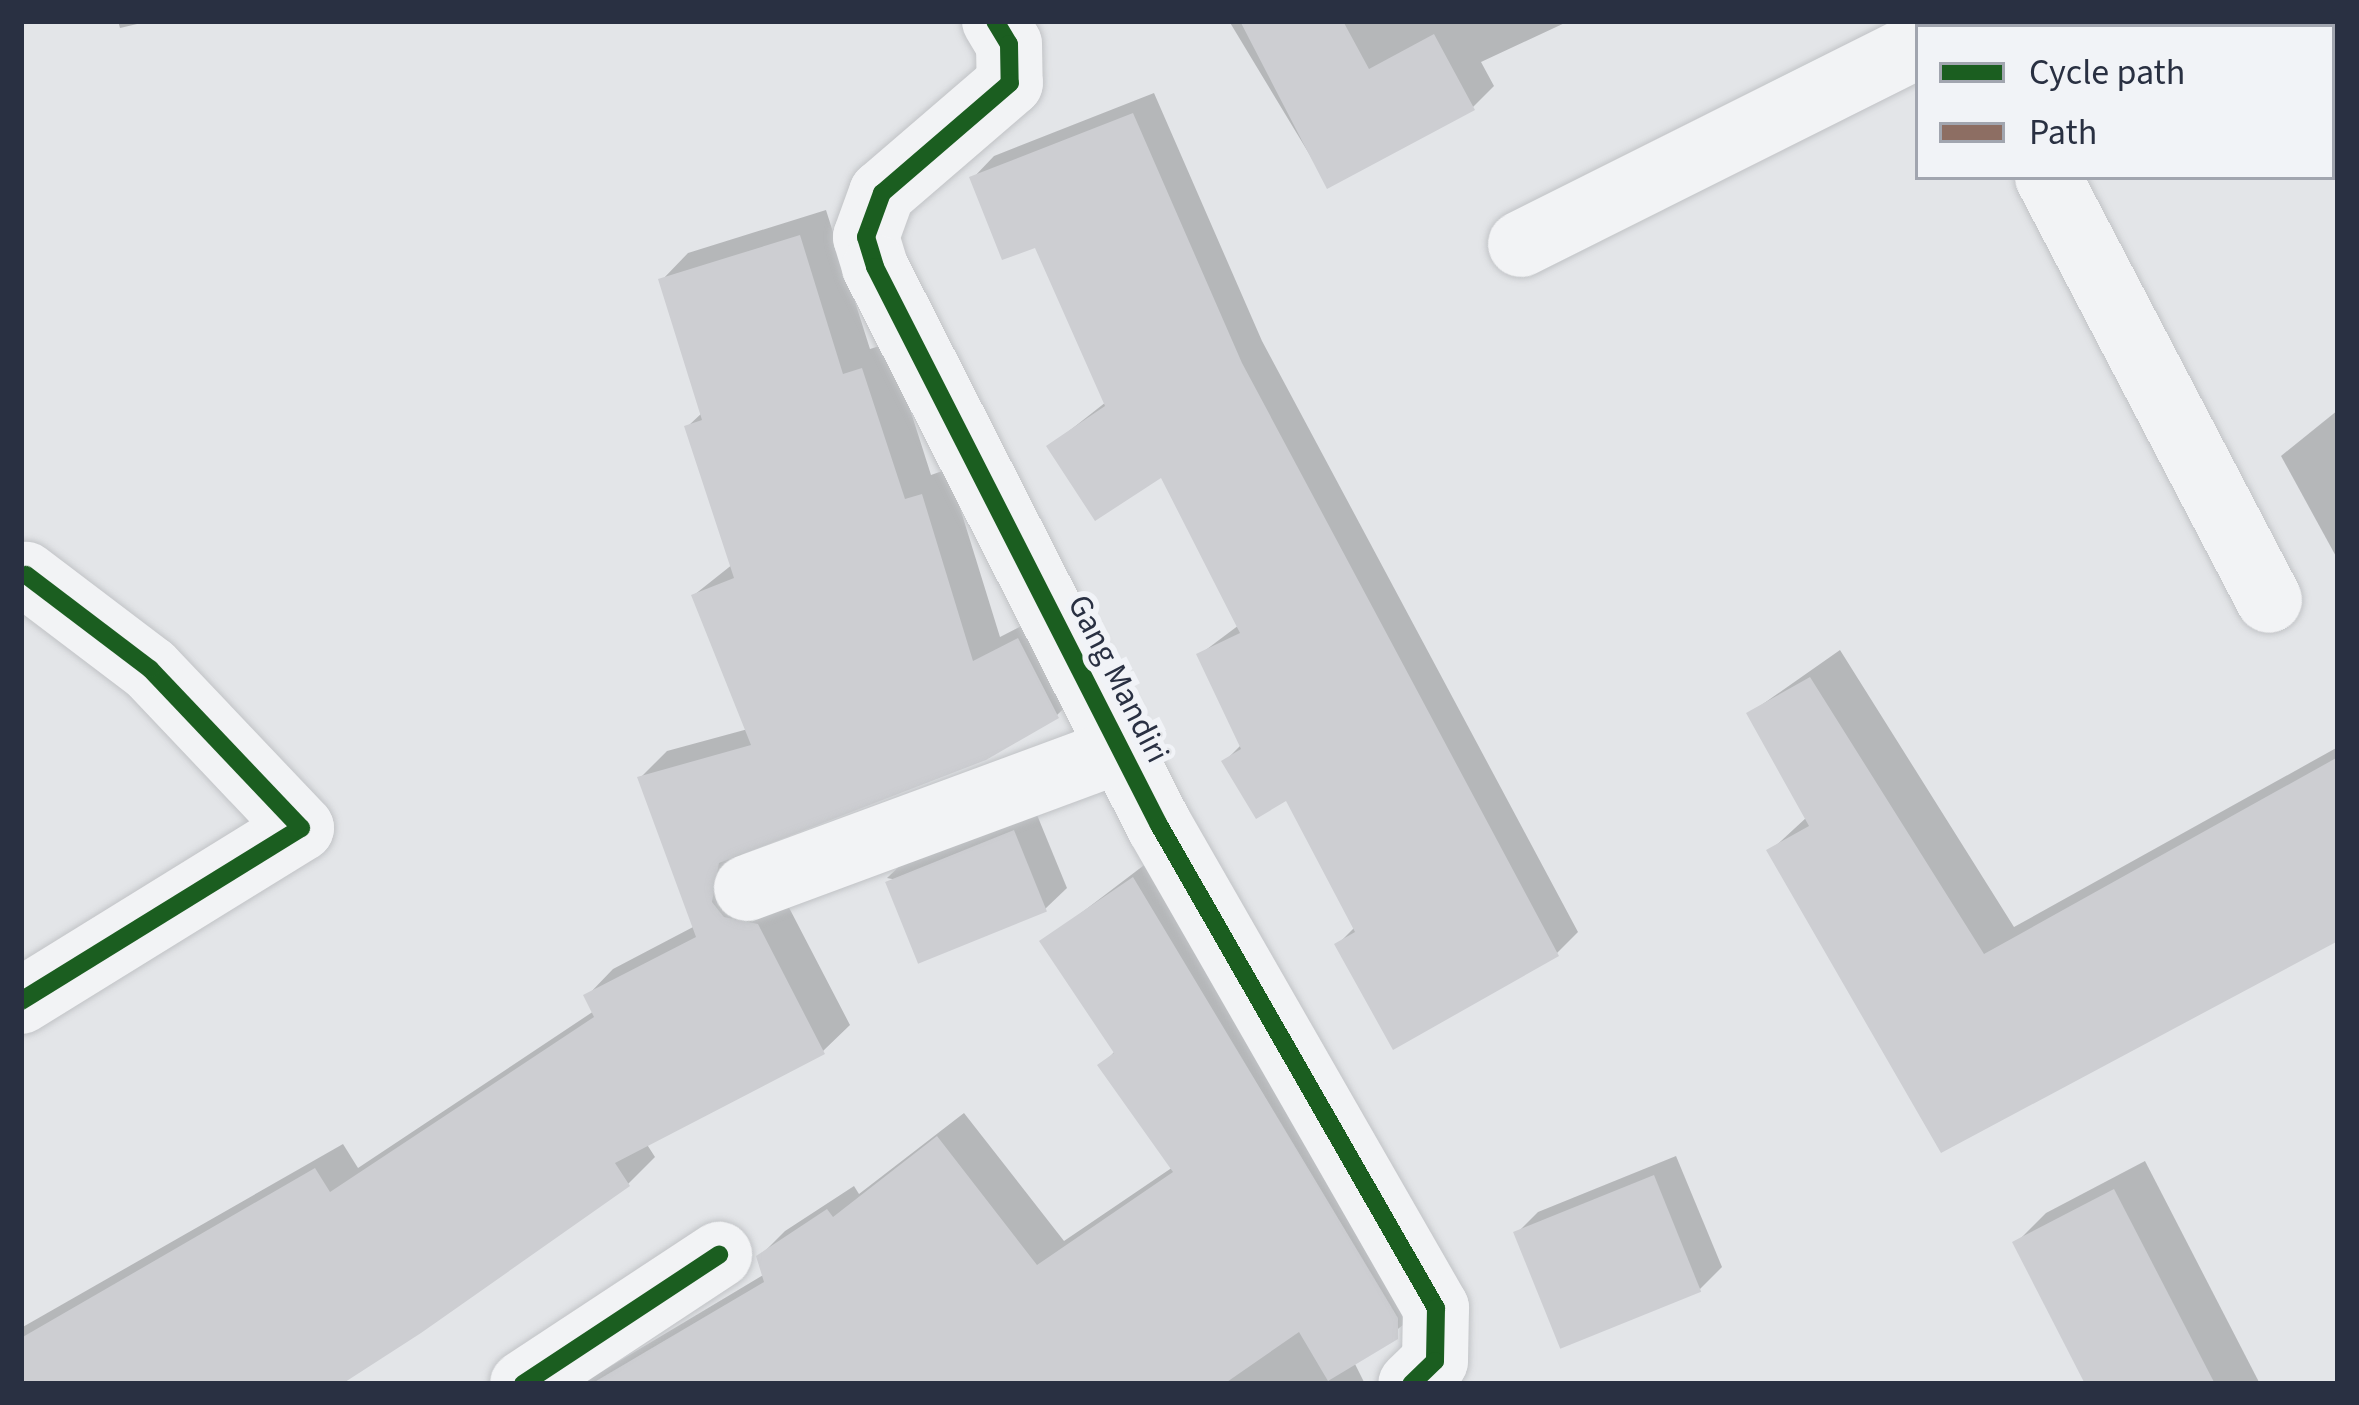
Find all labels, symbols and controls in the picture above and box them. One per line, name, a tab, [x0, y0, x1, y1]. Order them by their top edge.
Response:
legend	[1915, 24, 2335, 180]
text: Cycle path	[2029, 47, 2185, 98]
text: Path	[2029, 107, 2097, 158]
street label: Gang Mandiri	[1059, 589, 1177, 769]

